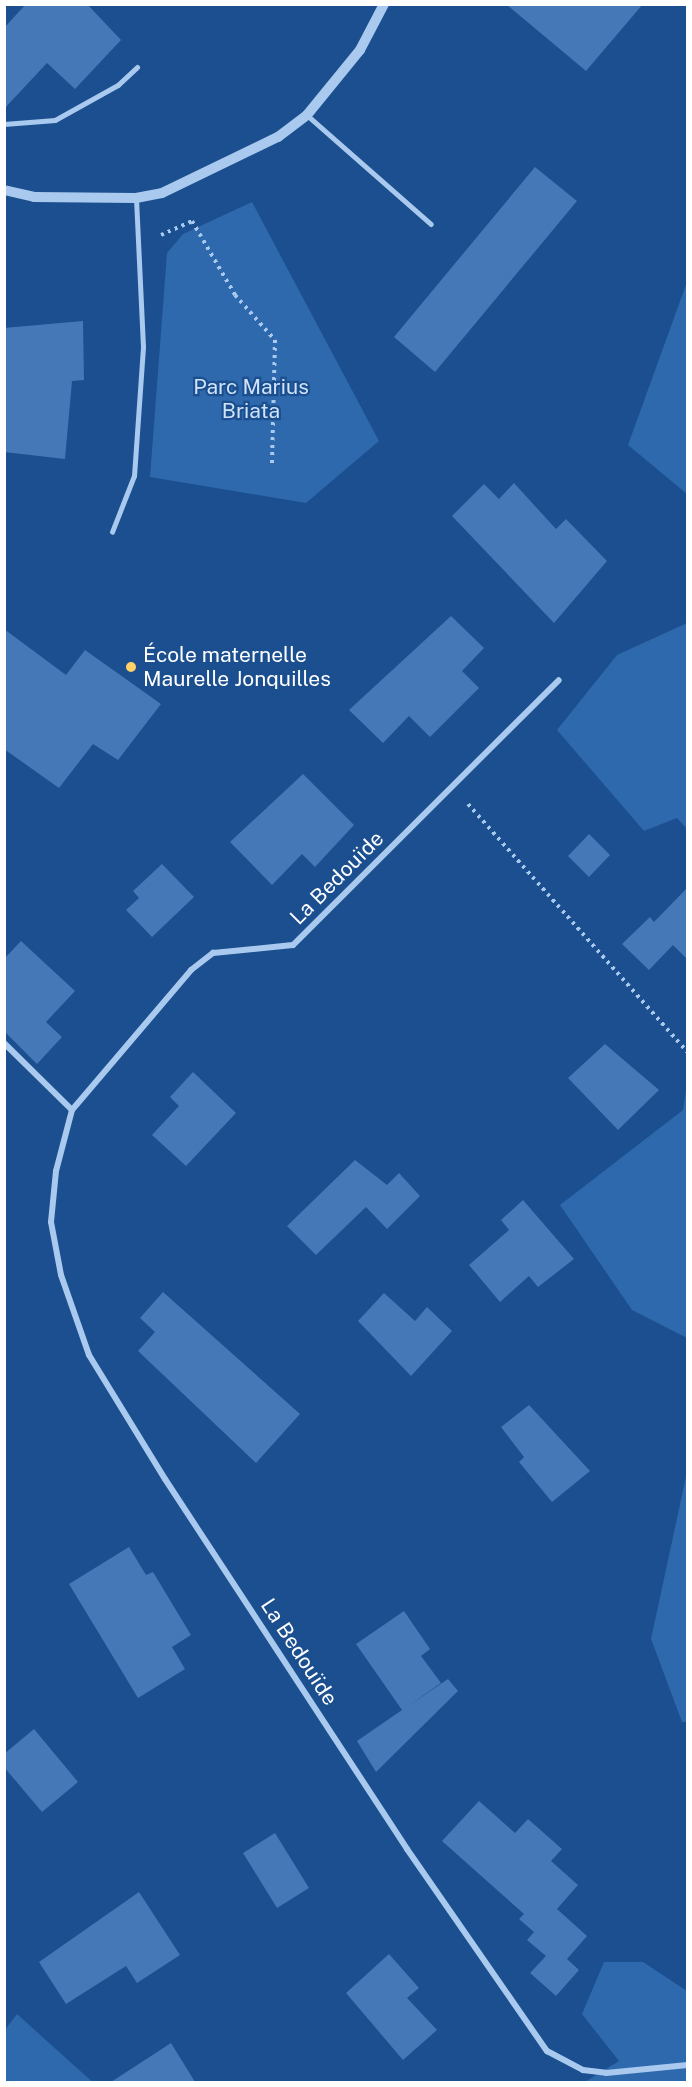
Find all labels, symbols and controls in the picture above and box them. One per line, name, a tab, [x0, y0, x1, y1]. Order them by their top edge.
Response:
park label: Parc Marius Briata	[193, 374, 309, 424]
place label: École maternelle Maurelle Jonquilles	[143, 642, 331, 692]
marker: École maternelle Maurelle Jonquilles	[124, 660, 138, 674]
street label: La Bedouïde	[285, 826, 389, 930]
street label: La Bedouïde	[255, 1594, 343, 1710]

